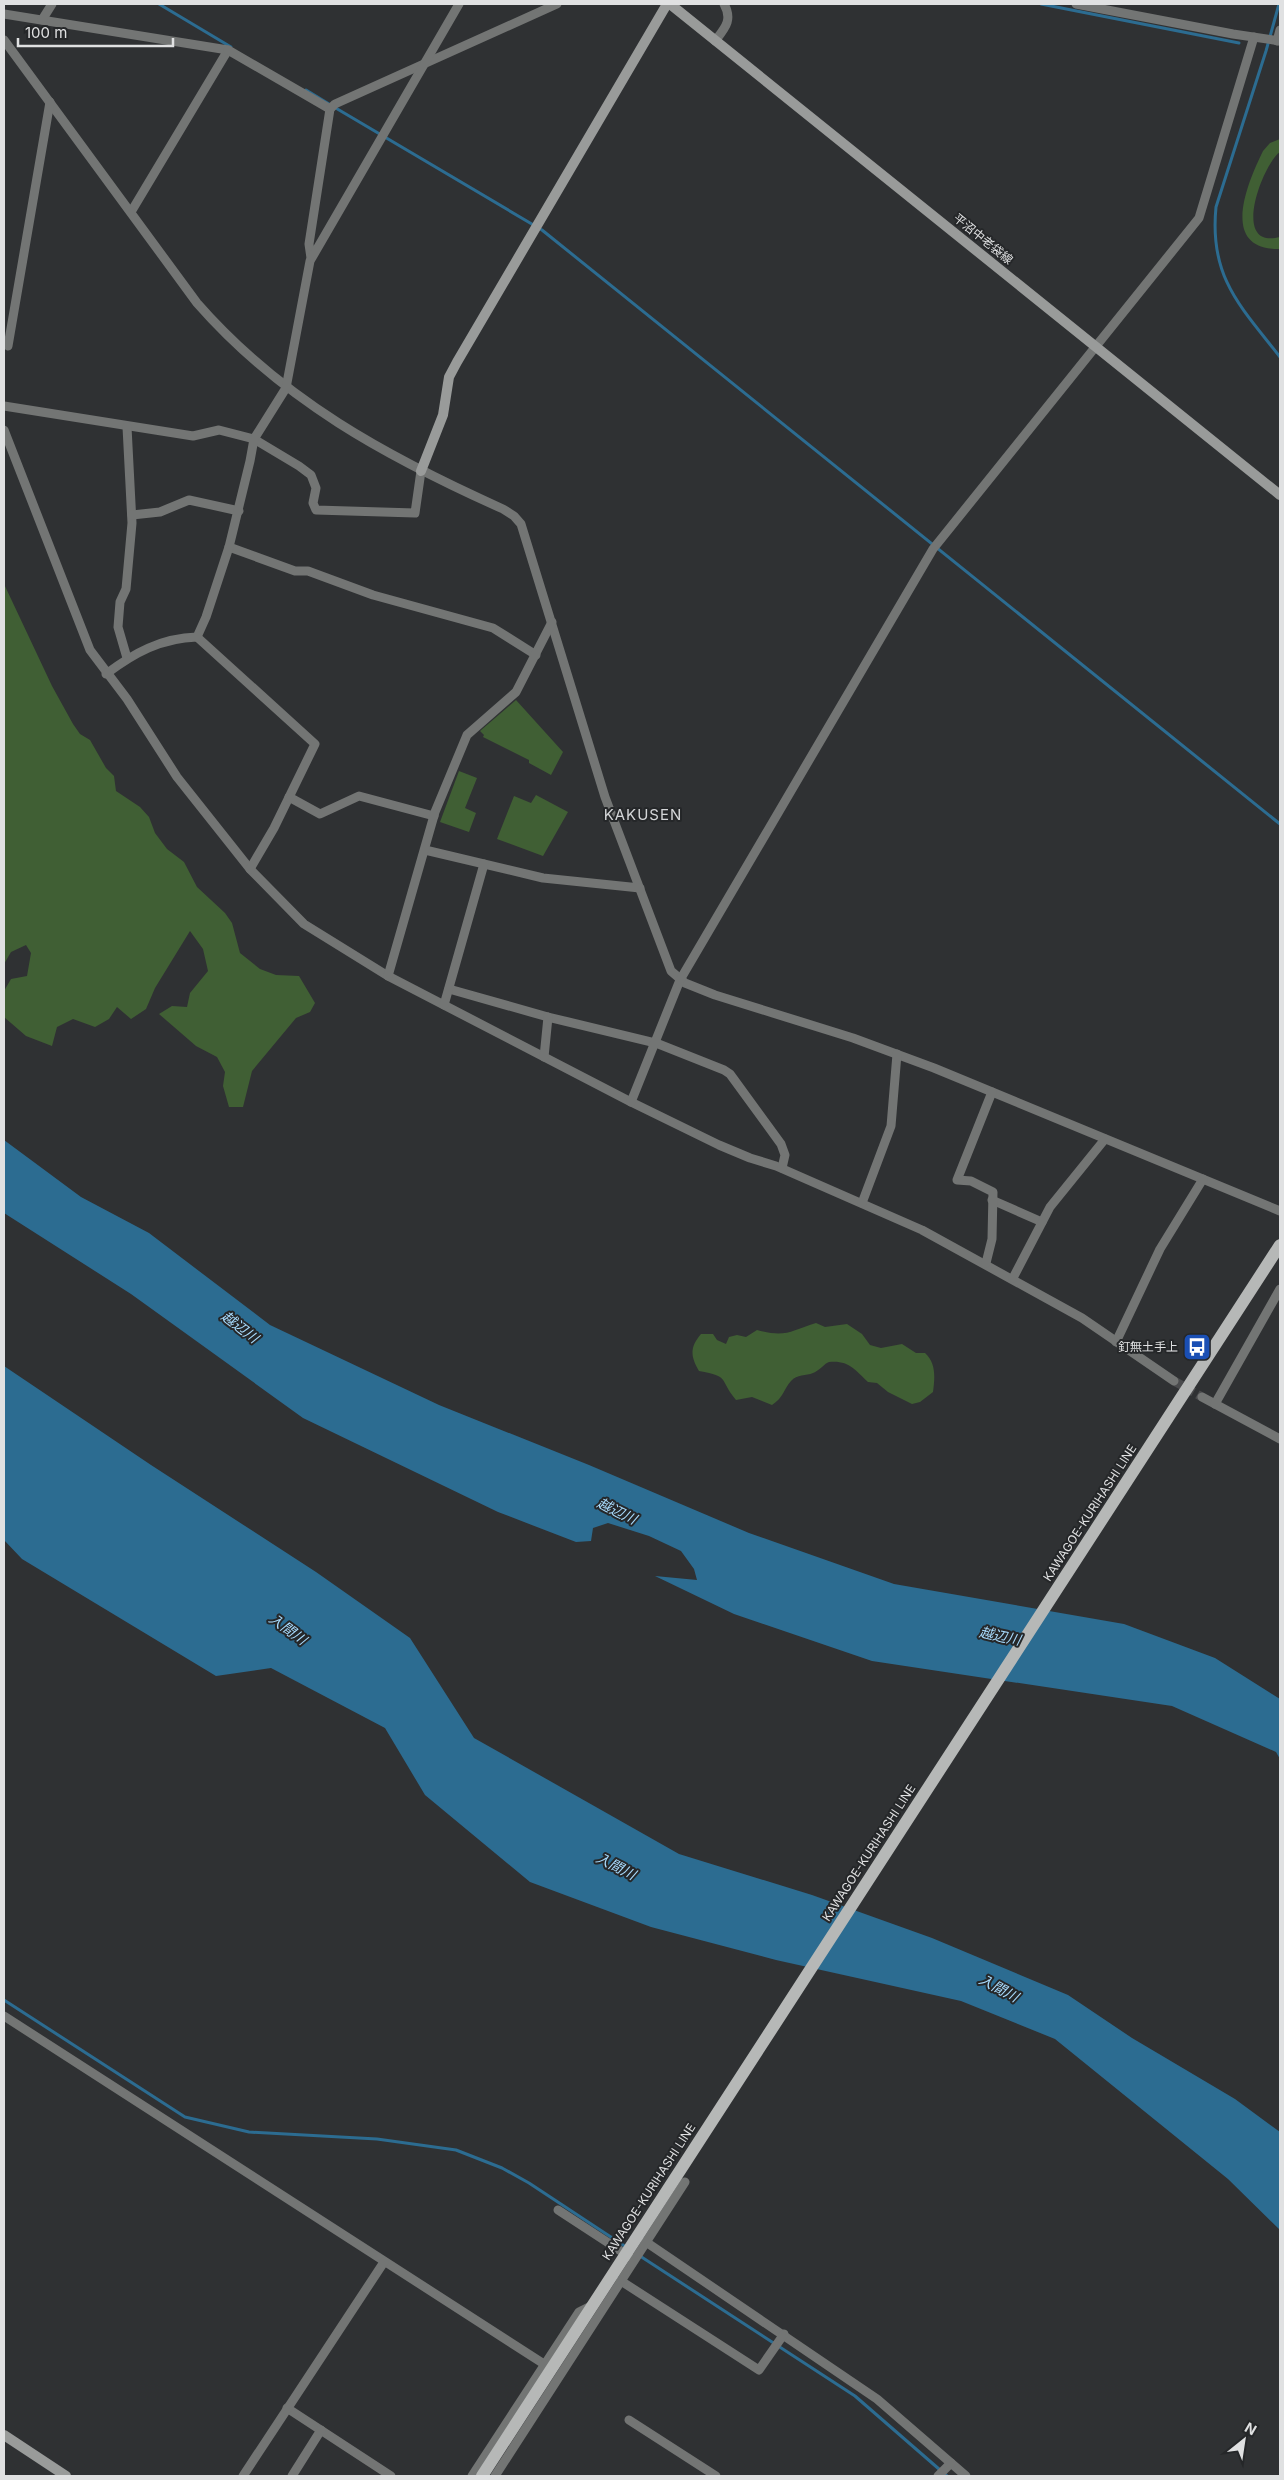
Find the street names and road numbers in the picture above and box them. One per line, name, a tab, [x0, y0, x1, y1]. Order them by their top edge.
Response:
street label: 平沼中老袋線	[951, 210, 1016, 267]
street label: KAWAGOE-KURIHASHI LINE	[1040, 1441, 1139, 1584]
street label: KAWAGOE-KURIHASHI LINE	[819, 1781, 918, 1924]
street label: KAWAGOE-KURIHASHI LINE	[599, 2120, 698, 2263]

